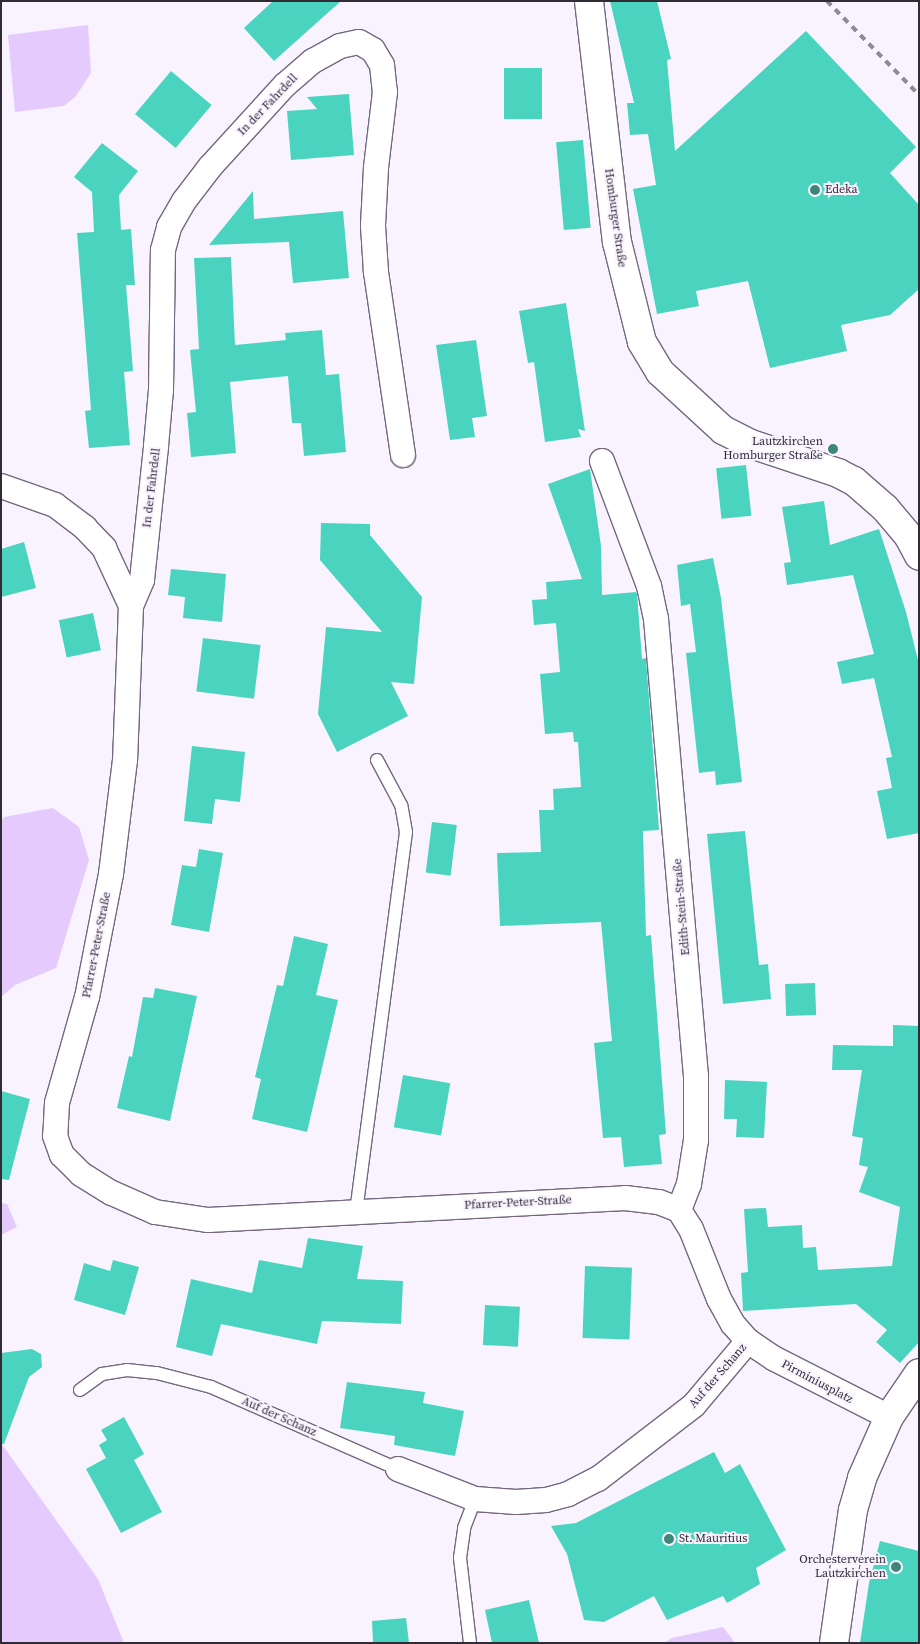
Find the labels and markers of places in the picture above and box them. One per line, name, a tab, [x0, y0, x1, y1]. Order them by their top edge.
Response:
place label: Edeka	[825, 183, 858, 197]
marker: Edeka	[809, 184, 821, 196]
place label: Lautzkirchen Homburger Straße	[723, 435, 823, 463]
marker: Lautzkirchen Homburger Straße	[827, 443, 839, 455]
place label: St. Mauritius	[679, 1532, 747, 1546]
marker: St. Mauritius	[663, 1533, 675, 1545]
place label: Orchesterverein Lautzkirchen	[799, 1553, 886, 1581]
marker: Orchesterverein Lautzkirchen	[890, 1561, 902, 1573]

